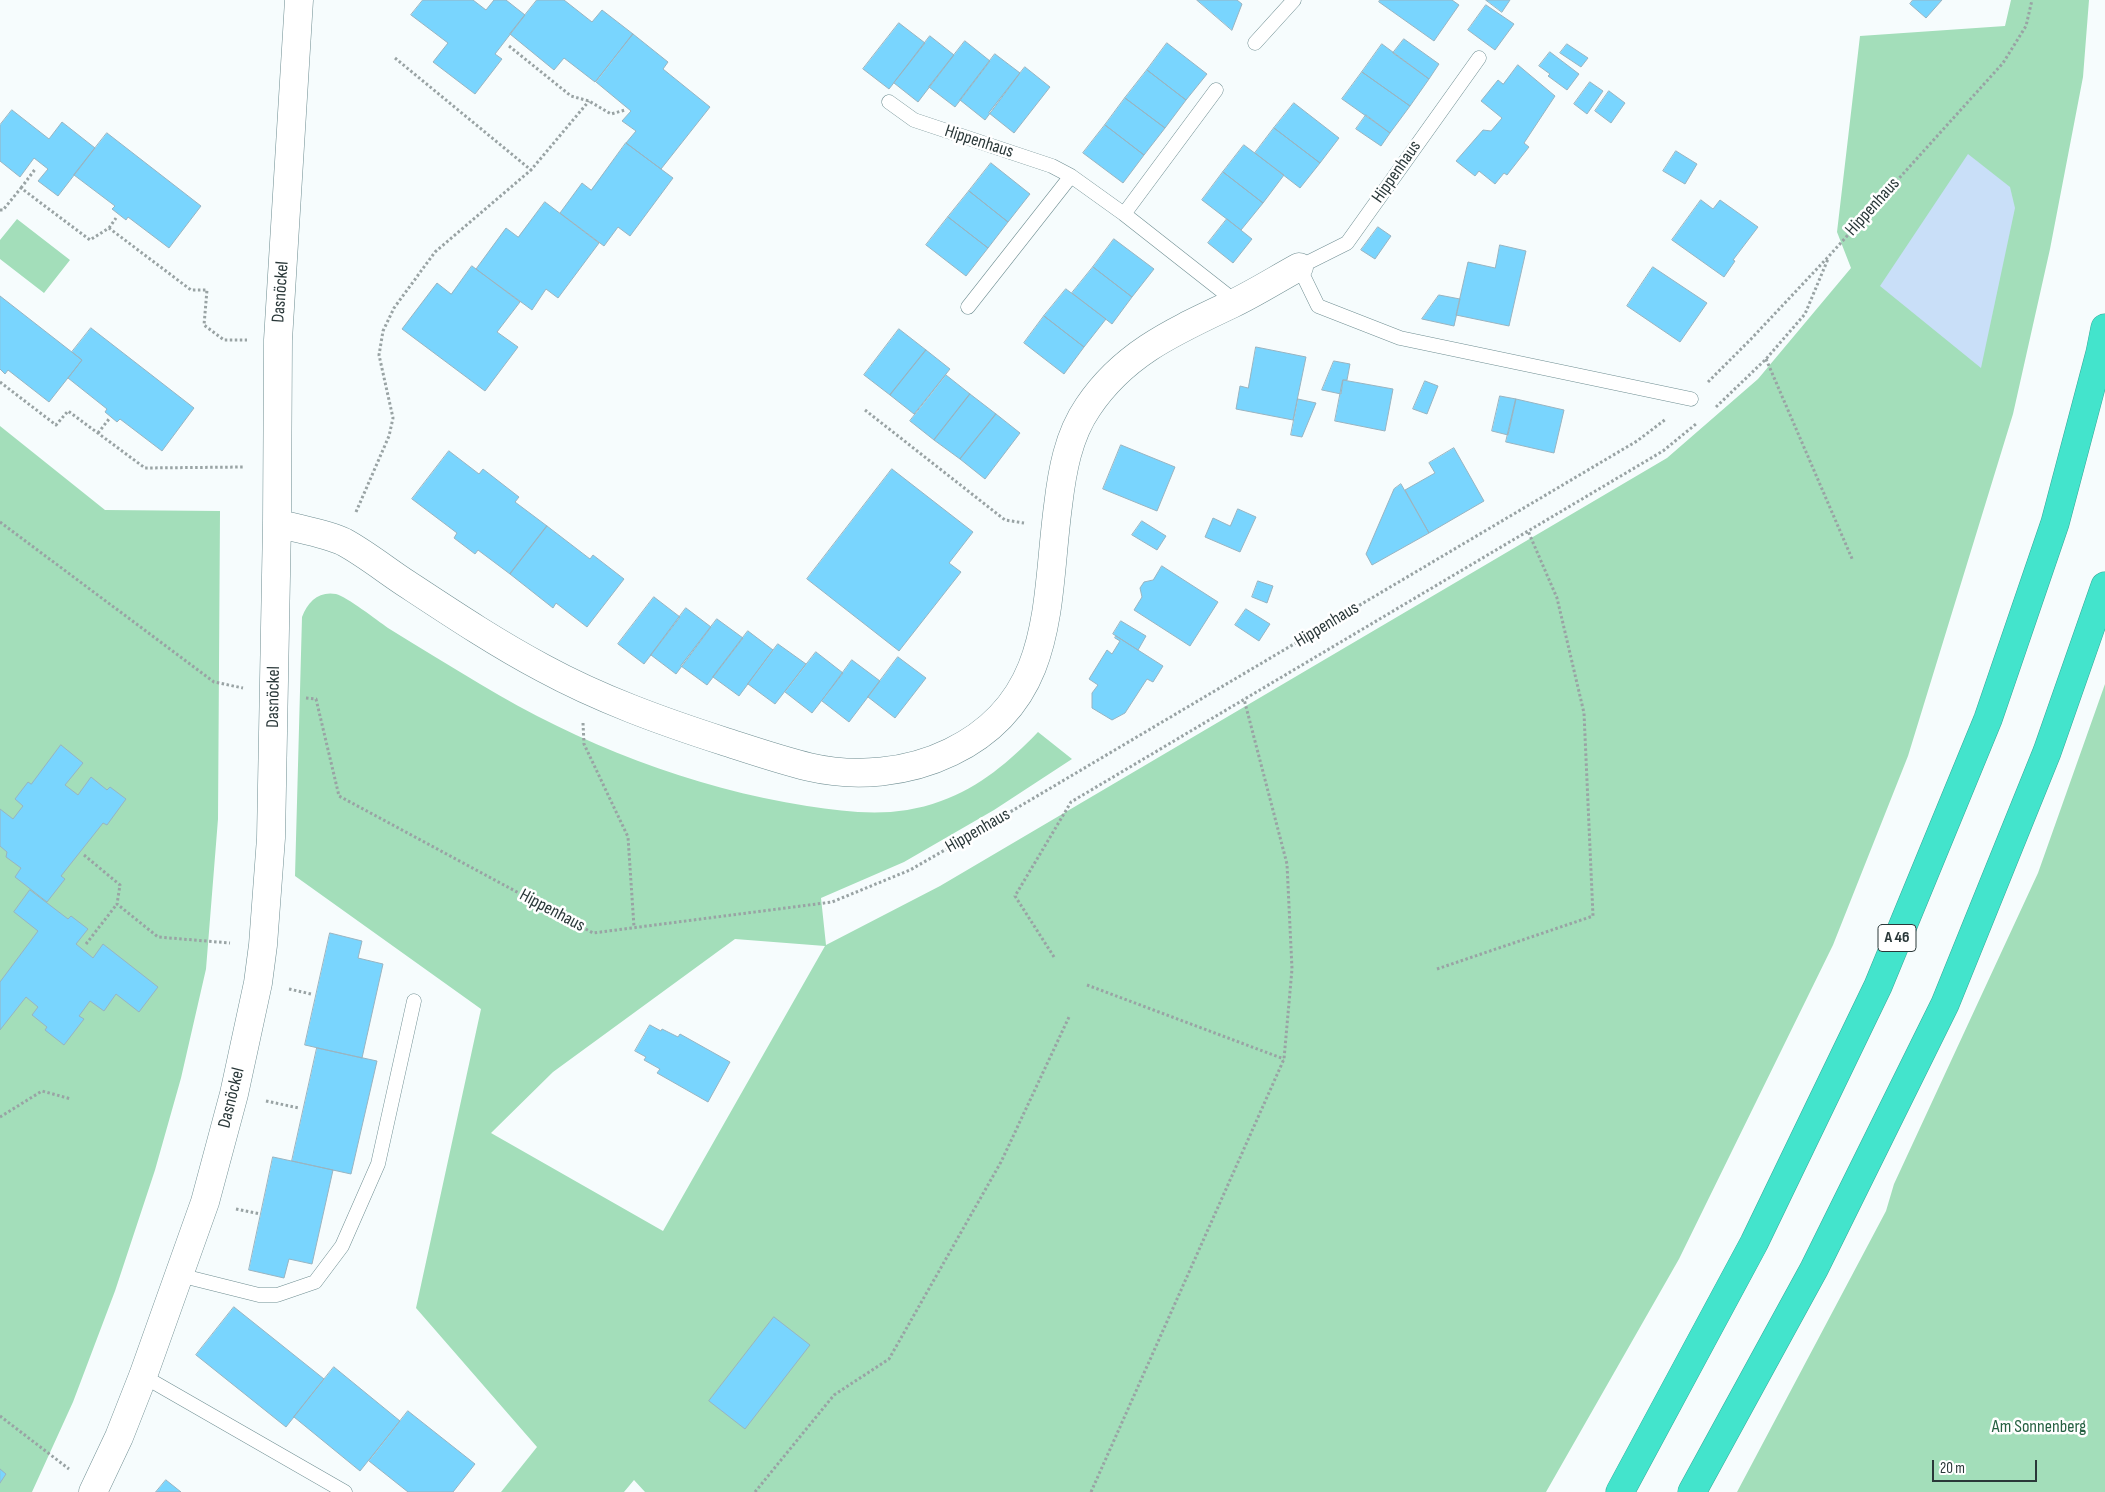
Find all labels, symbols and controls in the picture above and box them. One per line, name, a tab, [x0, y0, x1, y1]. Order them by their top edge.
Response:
street label: Hippenhaus	[942, 121, 1016, 163]
street label: Hippenhaus	[1368, 137, 1426, 207]
street label: Hippenhaus	[1841, 173, 1905, 241]
street label: Dasnöckel	[268, 260, 294, 324]
street label: Hippenhaus	[1291, 597, 1363, 653]
street label: Dasnöckel	[263, 666, 285, 728]
street label: Hippenhaus	[942, 804, 1014, 858]
street label: Hippenhaus	[516, 885, 588, 937]
road number: A 46	[1878, 924, 1916, 951]
street label: Dasnöckel	[214, 1065, 250, 1131]
park label: Am Sonnenberg	[1992, 1416, 2086, 1438]
scale bar	[1935, 1450, 2040, 1482]
text: 20 m	[1940, 1459, 1965, 1478]

